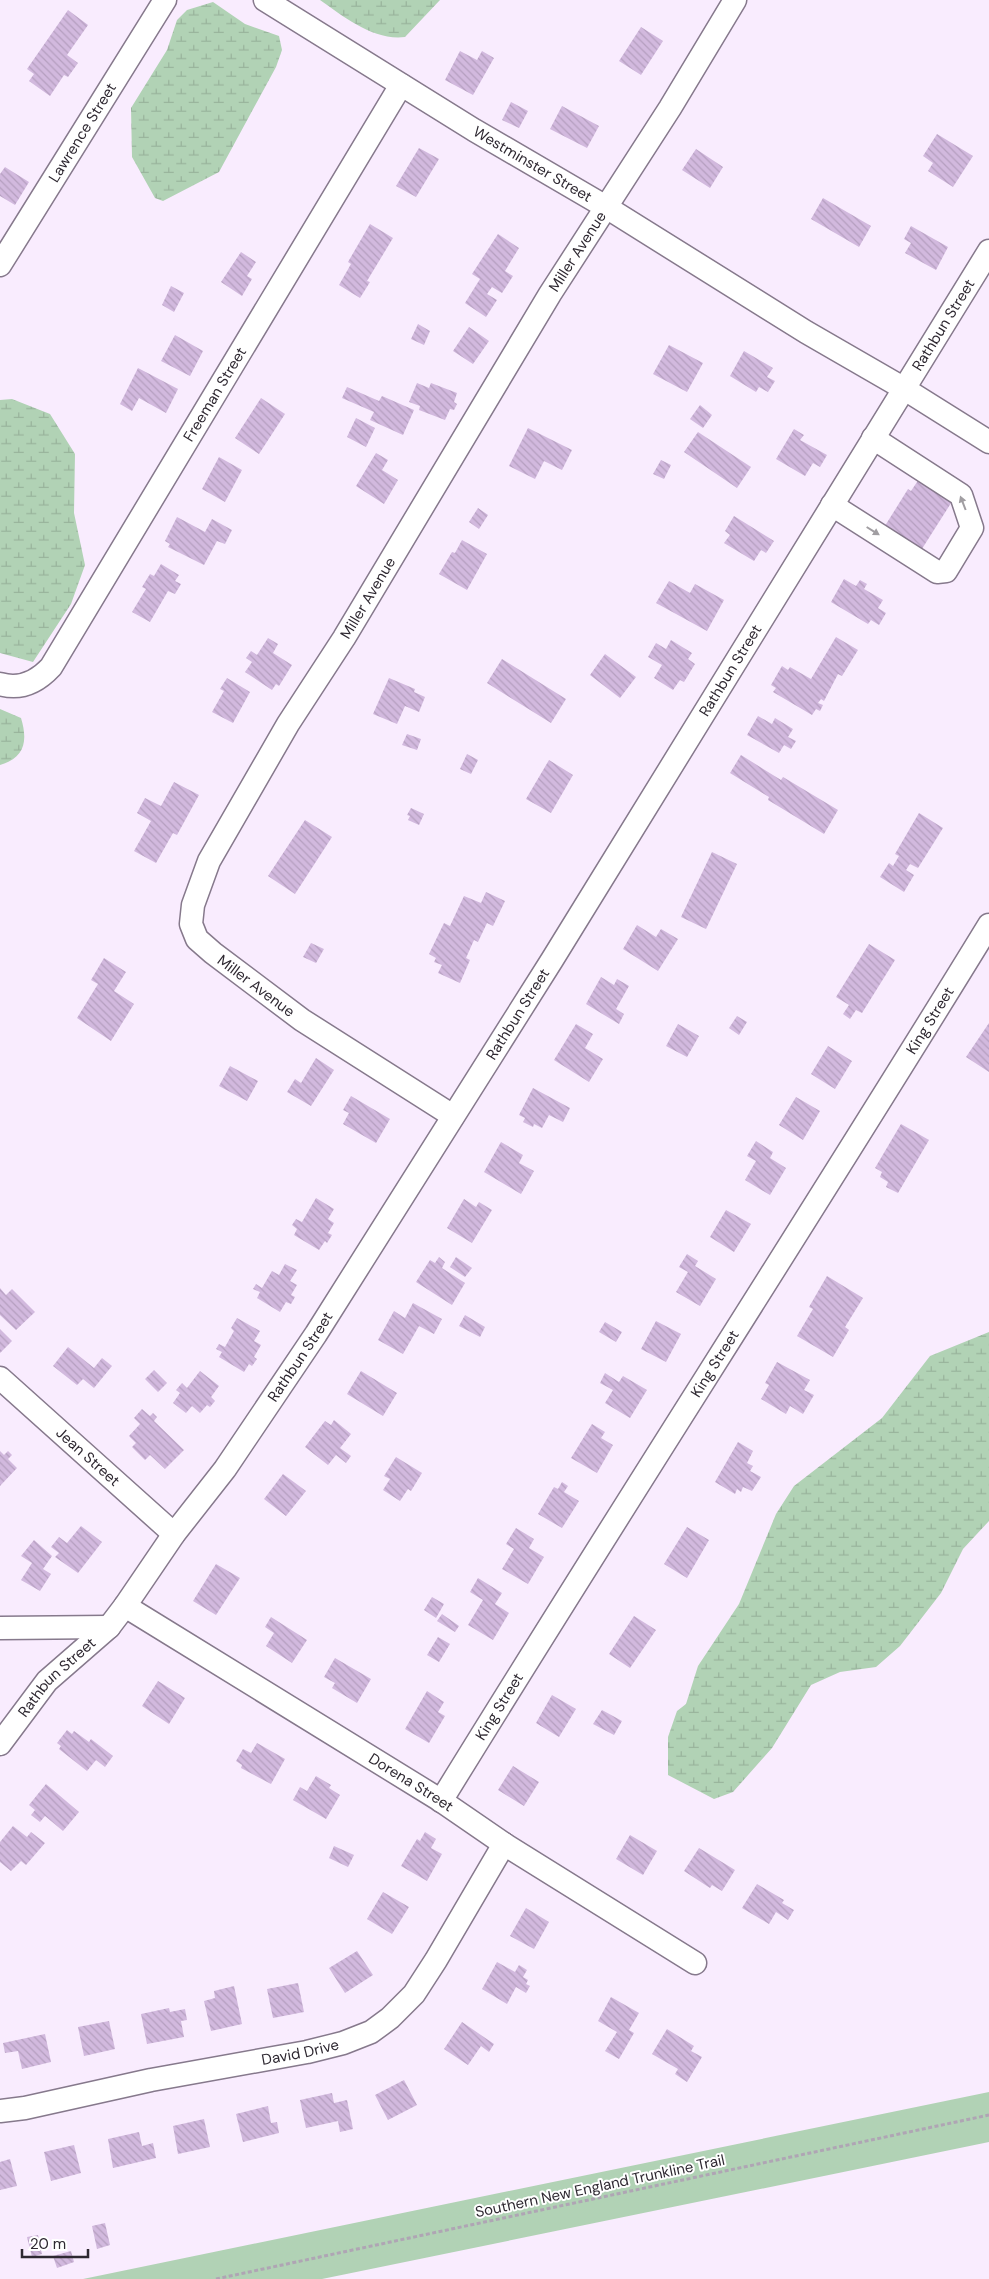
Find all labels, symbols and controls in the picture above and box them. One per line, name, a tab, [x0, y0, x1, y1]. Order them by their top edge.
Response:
street label: Lawrence Street	[44, 79, 121, 186]
street label: Westminster Street	[469, 122, 596, 207]
street label: Miller Avenue	[544, 207, 611, 296]
street label: Rathbun Street	[908, 275, 979, 375]
street label: Freeman Street	[179, 343, 251, 445]
one-way arrow	[959, 495, 966, 510]
one-way arrow	[866, 527, 879, 536]
street label: Miller Avenue	[336, 553, 400, 643]
street label: Rathbun Street	[695, 621, 766, 720]
street label: Miller Avenue	[213, 950, 299, 1022]
street label: Rathbun Street	[482, 965, 554, 1064]
street label: King Street	[902, 983, 959, 1058]
street label: Rathbun Street	[263, 1308, 338, 1406]
street label: King Street	[686, 1326, 744, 1401]
street label: Jean Street	[52, 1423, 124, 1491]
street label: Rathbun Street	[13, 1633, 100, 1721]
street label: King Street	[471, 1669, 528, 1744]
street label: Dorena Street	[365, 1748, 457, 1816]
street label: David Drive	[260, 2034, 341, 2070]
street label: Southern New England Trunkline Trail	[473, 2150, 727, 2222]
scale bar	[22, 2226, 89, 2258]
text: 20 m	[30, 2234, 66, 2254]

